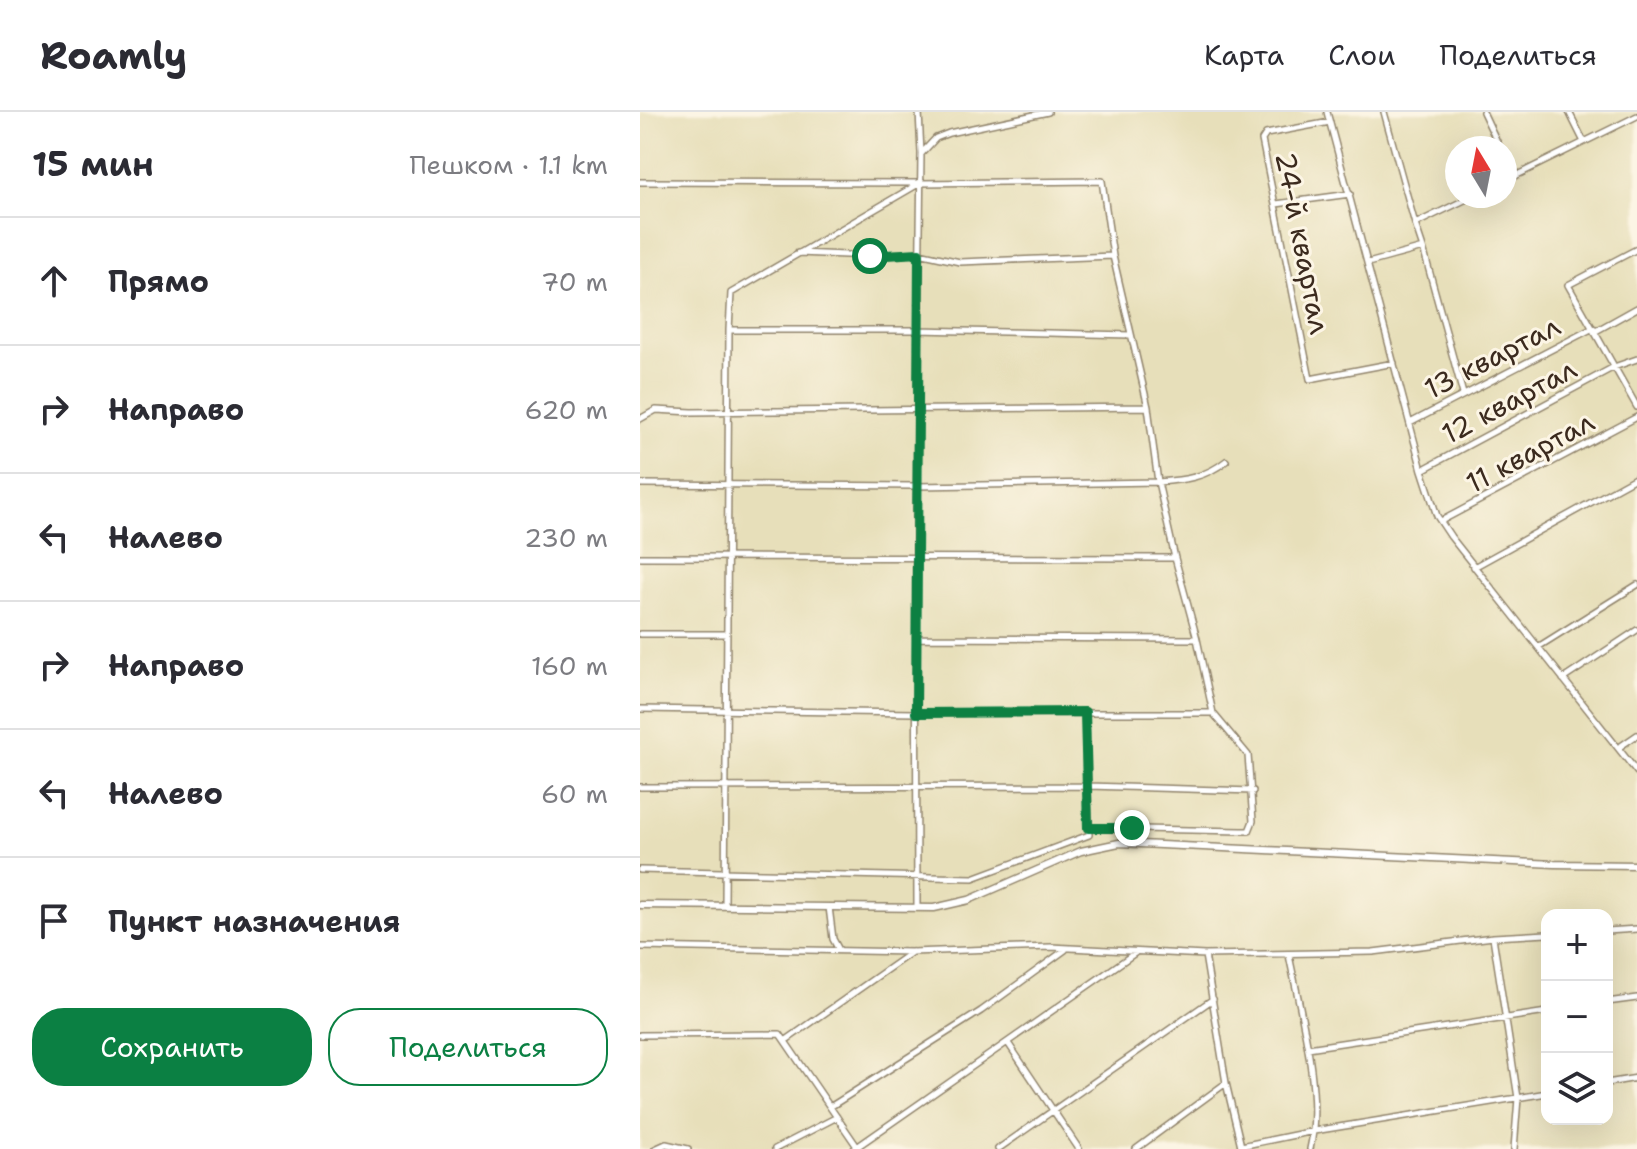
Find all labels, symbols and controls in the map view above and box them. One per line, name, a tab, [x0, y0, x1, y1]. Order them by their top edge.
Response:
text: Roamly	[40, 30, 187, 81]
text: Карта	[1204, 36, 1284, 74]
text: Слои	[1328, 36, 1395, 74]
text: Поделиться	[1439, 36, 1597, 74]
north arrow	[1445, 136, 1517, 208]
text: 15 мин	[32, 141, 154, 187]
text: Пешком · 1.1 km	[409, 147, 608, 182]
street label: 24-й квартал	[1267, 149, 1339, 338]
route start	[852, 238, 888, 274]
icon: ahead	[32, 259, 76, 303]
text: Прямо	[108, 261, 209, 302]
text: 70 m	[541, 264, 608, 299]
street label: 13 квартал	[1418, 306, 1567, 407]
street label: 12 квартал	[1435, 349, 1583, 452]
icon: right	[32, 387, 76, 431]
text: Направо	[108, 389, 244, 430]
text: 620 m	[525, 392, 608, 427]
street label: 11 квартал	[1459, 402, 1601, 502]
icon: left	[32, 515, 76, 559]
text: Налево	[108, 517, 223, 558]
text: 230 m	[524, 520, 608, 555]
icon: right	[32, 643, 76, 687]
text: Направо	[108, 645, 244, 686]
text: 160 m	[531, 648, 608, 683]
icon: left	[32, 771, 76, 815]
text: Налево	[108, 773, 223, 814]
text: 60 m	[541, 776, 608, 811]
route end	[1114, 810, 1150, 846]
icon: arrive	[32, 899, 76, 943]
text: Пункт назначения	[108, 901, 400, 942]
map controls	[1541, 909, 1613, 1125]
button: +	[1541, 909, 1613, 981]
button: −	[1541, 981, 1613, 1053]
button: Сохранить	[32, 1008, 312, 1086]
button: Поделиться	[328, 1008, 608, 1086]
button: layers	[1541, 1053, 1613, 1125]

